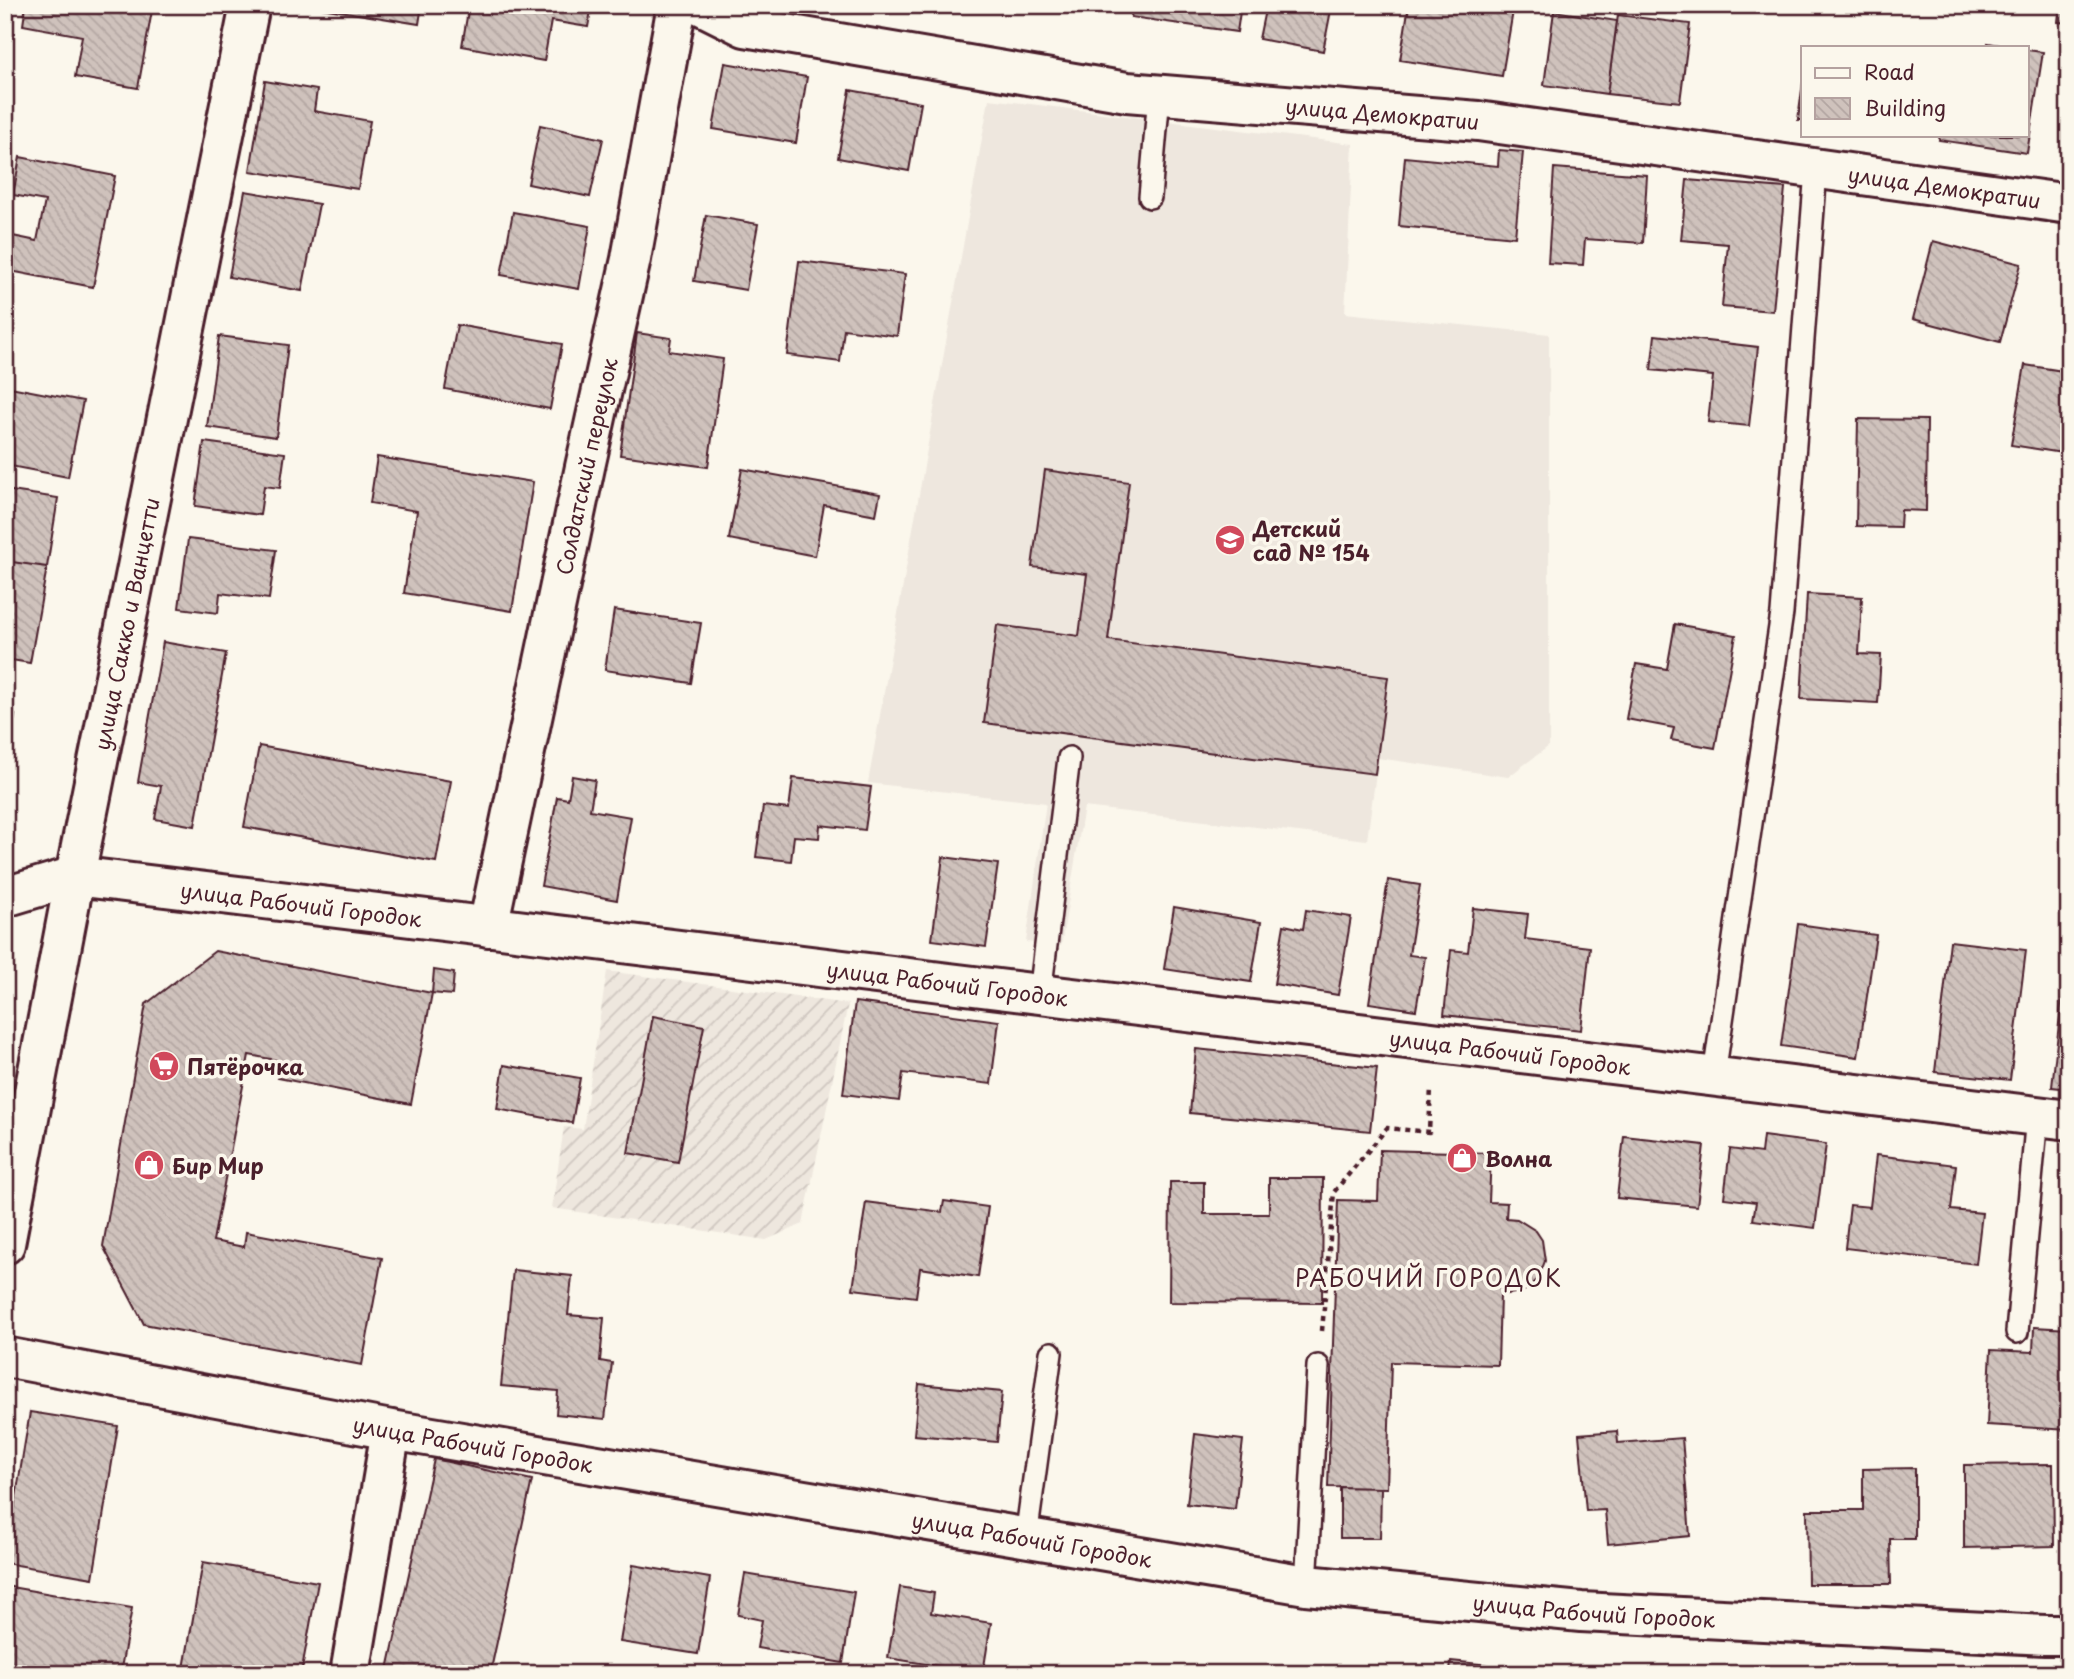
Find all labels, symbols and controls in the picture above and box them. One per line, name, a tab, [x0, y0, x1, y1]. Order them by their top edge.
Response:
legend	[1801, 46, 2028, 136]
text: Road	[1864, 55, 1915, 87]
street label: улица Демократии	[1284, 89, 1481, 137]
text: Building	[1864, 91, 1946, 123]
street label: улица Демократии	[1846, 157, 2043, 216]
street label: Солдатский переулок	[547, 354, 625, 578]
street label: улица Сакко и Ванцетти	[85, 494, 167, 753]
place label: Детский сад № 154	[1252, 512, 1370, 568]
school or university icon: Детский сад № 154	[1213, 523, 1247, 557]
street label: улица Рабочий Городок	[179, 873, 424, 934]
street label: улица Рабочий Городок	[825, 952, 1070, 1013]
street label: улица Рабочий Городок	[1388, 1021, 1633, 1082]
supermarket icon: Пятёрочка	[147, 1049, 181, 1083]
place label: Пятёрочка	[187, 1050, 304, 1082]
shop icon: Волна	[1445, 1141, 1479, 1175]
place label: Волна	[1485, 1142, 1552, 1174]
shop icon: Бир Мир	[132, 1148, 166, 1182]
place label: Бир Мир	[172, 1149, 264, 1181]
district label: РАБОЧИЙ ГОРОДОК	[1295, 1260, 1563, 1295]
street label: улица Рабочий Городок	[350, 1407, 596, 1480]
street label: улица Рабочий Городок	[910, 1503, 1155, 1575]
street label: улица Рабочий Городок	[1471, 1585, 1716, 1635]

